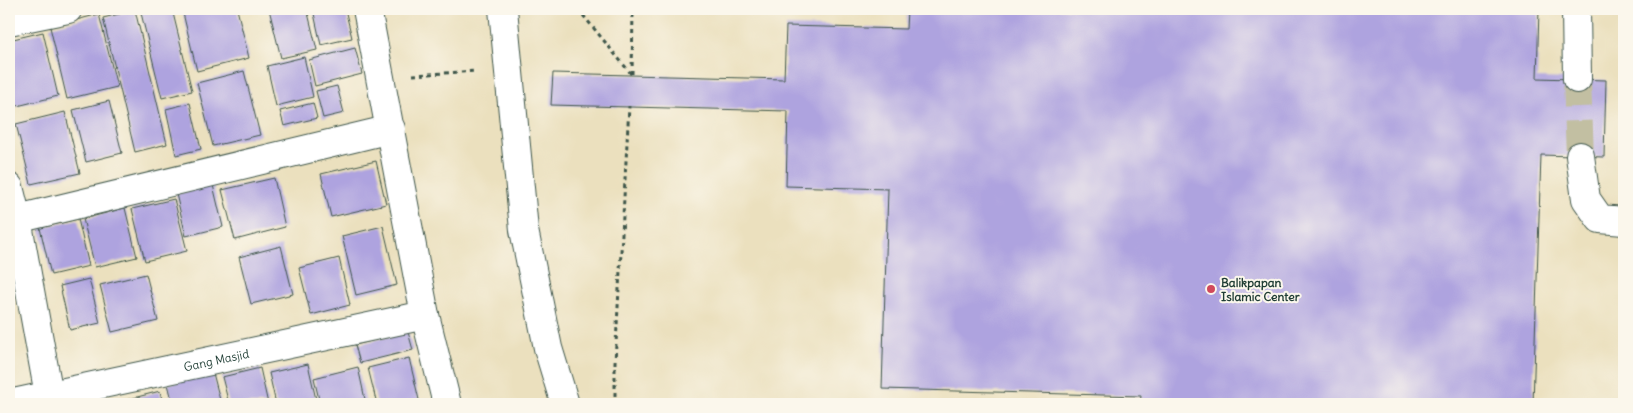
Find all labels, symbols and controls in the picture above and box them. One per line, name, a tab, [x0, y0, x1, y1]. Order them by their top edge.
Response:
place label: Balikpapan Islamic Center	[1221, 275, 1300, 304]
marker: Balikpapan Islamic Center	[1205, 283, 1217, 295]
street label: Gang Masjid	[182, 345, 250, 374]

